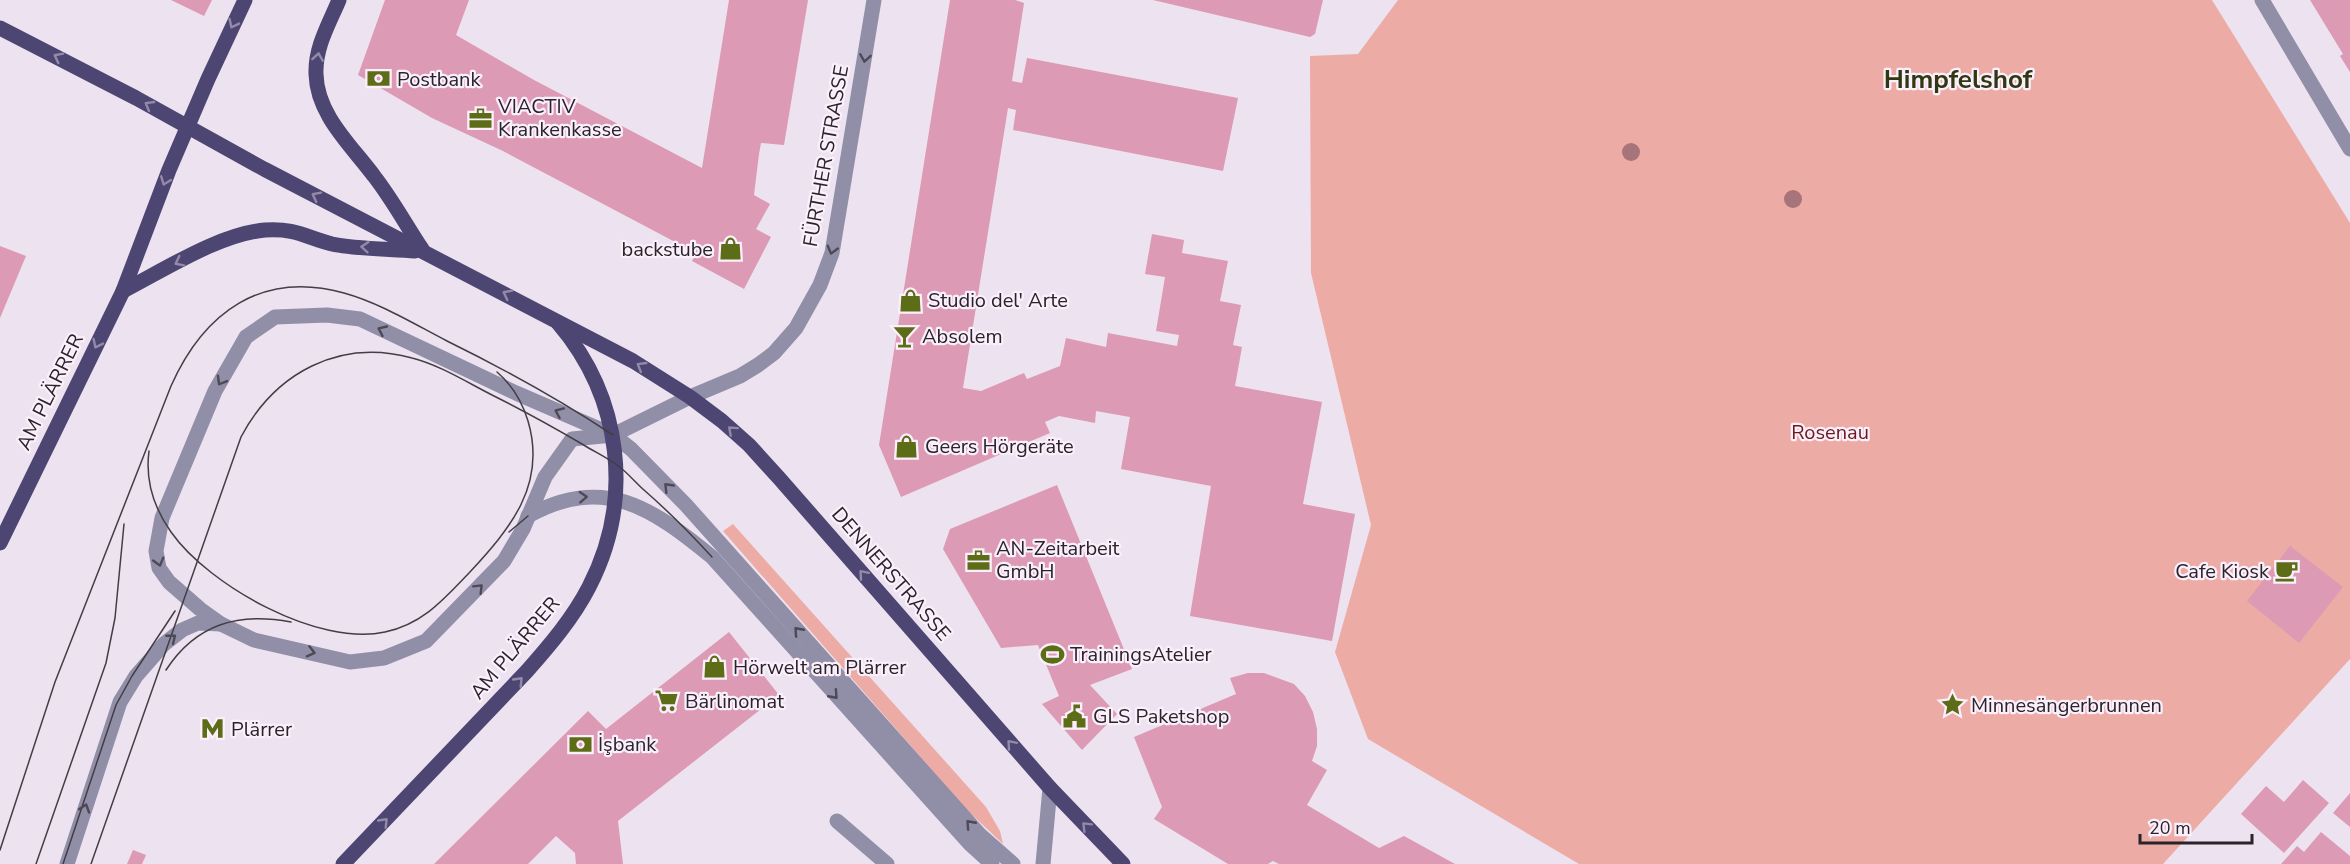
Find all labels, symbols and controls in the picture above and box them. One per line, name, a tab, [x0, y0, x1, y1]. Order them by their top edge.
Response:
one-way arrow	[229, 18, 241, 29]
one-way arrow	[311, 52, 324, 62]
one-way arrow	[53, 53, 64, 65]
one-way arrow	[860, 53, 872, 62]
district label: Himpfelshof	[1884, 62, 2033, 97]
street label: FÜRTHER STRASSE	[797, 63, 855, 249]
bank icon: Postbank	[366, 66, 392, 92]
place label: Postbank	[397, 66, 481, 93]
place label: VIACTIV Krankenkasse	[497, 93, 622, 143]
one-way arrow	[145, 101, 155, 112]
office icon: VIACTIV Krankenkasse	[467, 105, 493, 131]
one-way arrow	[160, 175, 172, 186]
one-way arrow	[311, 191, 322, 203]
place label: backstube	[622, 236, 713, 263]
shop icon: backstube	[718, 236, 744, 262]
one-way arrow	[361, 240, 370, 253]
one-way arrow	[827, 244, 839, 255]
one-way arrow	[175, 255, 186, 266]
shop icon: Studio del' Arte	[897, 287, 923, 313]
place label: Studio del' Arte	[928, 287, 1068, 314]
one-way arrow	[502, 289, 513, 301]
bar icon: Absolem	[891, 323, 917, 349]
place label: Absolem	[922, 323, 1003, 350]
one-way arrow	[378, 325, 389, 337]
street label: AM PLÄRRER	[10, 329, 90, 455]
one-way arrow	[93, 338, 105, 349]
one-way arrow	[637, 361, 647, 373]
one-way arrow	[217, 375, 229, 385]
one-way arrow	[555, 407, 566, 419]
park label: Rosenau	[1791, 419, 1869, 446]
one-way arrow	[728, 426, 739, 437]
shop icon: Geers Hörgeräte	[894, 433, 920, 459]
place label: Geers Hörgeräte	[925, 433, 1074, 460]
one-way arrow	[664, 483, 675, 493]
one-way arrow	[578, 491, 587, 504]
street label: DENNERSTRASSE	[825, 501, 957, 647]
place label: AN-Zeitarbeit GmbH	[996, 535, 1120, 585]
office icon: AN-Zeitarbeit GmbH	[965, 547, 991, 573]
one-way arrow	[152, 556, 164, 567]
place label: Cafe Kiosk	[2175, 558, 2270, 585]
cafe icon: Cafe Kiosk	[2274, 558, 2300, 584]
one-way arrow	[859, 570, 870, 581]
one-way arrow	[472, 584, 483, 594]
street label: AM PLÄRRER	[464, 591, 566, 705]
one-way arrow	[794, 627, 805, 638]
one-way arrow	[165, 634, 176, 645]
sports icon: TrainingsAtelier	[1039, 641, 1065, 667]
place label: TrainingsAtelier	[1070, 641, 1212, 668]
one-way arrow	[306, 645, 316, 658]
shop icon: Hörwelt am Plärrer	[702, 654, 728, 680]
place label: Hörwelt am Plärrer	[733, 654, 906, 681]
one-way arrow	[511, 677, 522, 688]
supermarket icon: Bärlinomat	[654, 688, 680, 714]
place label: Bärlinomat	[685, 688, 785, 715]
one-way arrow	[827, 688, 838, 699]
place icon: Minnesängerbrunnen	[1940, 692, 1966, 718]
place label: Minnesängerbrunnen	[1971, 692, 2162, 719]
public building icon: GLS Paketshop	[1062, 703, 1088, 729]
place label: GLS Paketshop	[1093, 703, 1229, 730]
metro station icon: Plärrer	[200, 716, 226, 742]
place label: Plärrer	[231, 716, 292, 743]
bank icon: İşbank	[567, 731, 593, 757]
place label: İşbank	[598, 731, 657, 758]
one-way arrow	[1007, 740, 1018, 751]
one-way arrow	[78, 803, 90, 814]
scale bar	[2140, 807, 2252, 845]
text: 20 m	[2149, 816, 2191, 840]
one-way arrow	[377, 818, 388, 828]
one-way arrow	[966, 820, 977, 831]
one-way arrow	[1083, 823, 1094, 834]

